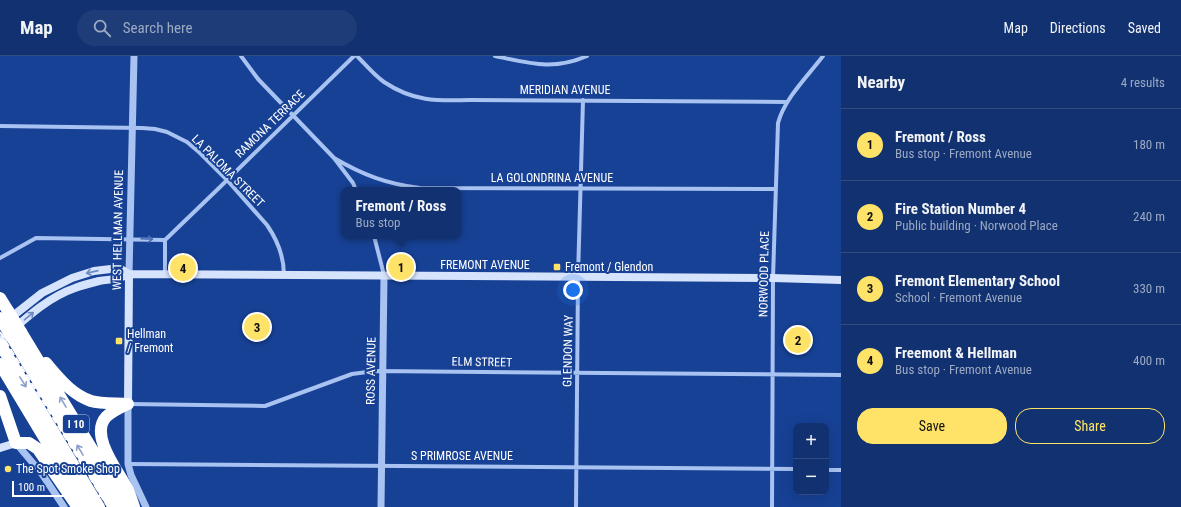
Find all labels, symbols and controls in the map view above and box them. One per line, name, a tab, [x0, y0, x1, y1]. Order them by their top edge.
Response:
search box	[77, 10, 357, 46]
text: Map	[20, 16, 53, 39]
icon: search	[91, 17, 113, 39]
text: Search here	[123, 19, 193, 37]
text: Map	[1004, 20, 1028, 36]
text: Directions	[1050, 20, 1106, 36]
text: Saved	[1128, 20, 1161, 36]
text: Nearby	[857, 72, 905, 92]
text: 4 results	[1121, 75, 1165, 90]
street label: MERIDIAN AVENUE	[520, 83, 610, 97]
street label: RAMONA TERRACE	[232, 87, 308, 161]
text: Fremont / Ross	[895, 128, 986, 146]
street label: LA PALOMA STREET	[189, 132, 267, 210]
text: 1	[867, 137, 873, 152]
text: 180 m	[1133, 137, 1165, 152]
text: Bus stop · Fremont Avenue	[895, 146, 1032, 161]
street label: WEST HELLMAN AVENUE	[110, 170, 126, 290]
street label: LA GOLONDRINA AVENUE	[491, 171, 613, 185]
popup	[341, 187, 461, 239]
text: Fremont / Ross	[356, 197, 446, 215]
text: Fire Station Number 4	[895, 200, 1026, 218]
text: 2	[867, 209, 873, 224]
text: 240 m	[1133, 209, 1165, 224]
text: Bus stop	[356, 215, 400, 230]
text: Public building · Norwood Place	[895, 218, 1058, 233]
street label: NORWOOD PLACE	[756, 231, 772, 317]
one-way arrow	[140, 235, 153, 243]
pin: 1	[388, 252, 414, 282]
pin: 4	[170, 253, 196, 283]
street label: FREMONT AVENUE	[440, 258, 530, 272]
place label: Fremont / Glendon	[565, 260, 653, 274]
marker: Fremont / Glendon	[552, 262, 562, 272]
one-way arrow	[85, 269, 98, 277]
text: Fremont Elementary School	[895, 272, 1060, 290]
your location	[563, 280, 583, 300]
text: 3	[867, 281, 873, 296]
text: 330 m	[1133, 281, 1165, 296]
text: School · Fremont Avenue	[895, 290, 1022, 305]
one-way arrow	[24, 311, 35, 320]
pin: 3	[244, 312, 270, 342]
street label: GLENDON WAY	[560, 314, 576, 387]
pin: 2	[785, 325, 811, 355]
place label: Hellman / Fremont	[127, 327, 174, 355]
marker: Hellman / Fremont	[114, 336, 124, 346]
street label: ROSS AVENUE	[363, 337, 379, 405]
text: Freemont & Hellman	[895, 344, 1017, 362]
text: 4	[867, 353, 873, 368]
text: 400 m	[1133, 353, 1165, 368]
street label: ELM STREET	[452, 354, 512, 370]
text: Bus stop · Fremont Avenue	[895, 362, 1032, 377]
one-way arrow	[19, 376, 27, 387]
one-way arrow	[58, 396, 66, 408]
button: Save	[857, 408, 1007, 444]
button: Share	[1015, 408, 1165, 444]
road number: I 10	[63, 415, 89, 433]
map controls	[793, 423, 829, 495]
button: +	[793, 423, 829, 459]
one-way arrow	[75, 444, 83, 456]
street label: S PRIMROSE AVENUE	[411, 449, 513, 463]
button: −	[793, 459, 829, 495]
place label: The Spot Smoke Shop	[16, 462, 120, 476]
marker: The Spot Smoke Shop	[3, 464, 13, 474]
scale bar	[12, 479, 109, 498]
text: 100 m	[18, 481, 45, 494]

